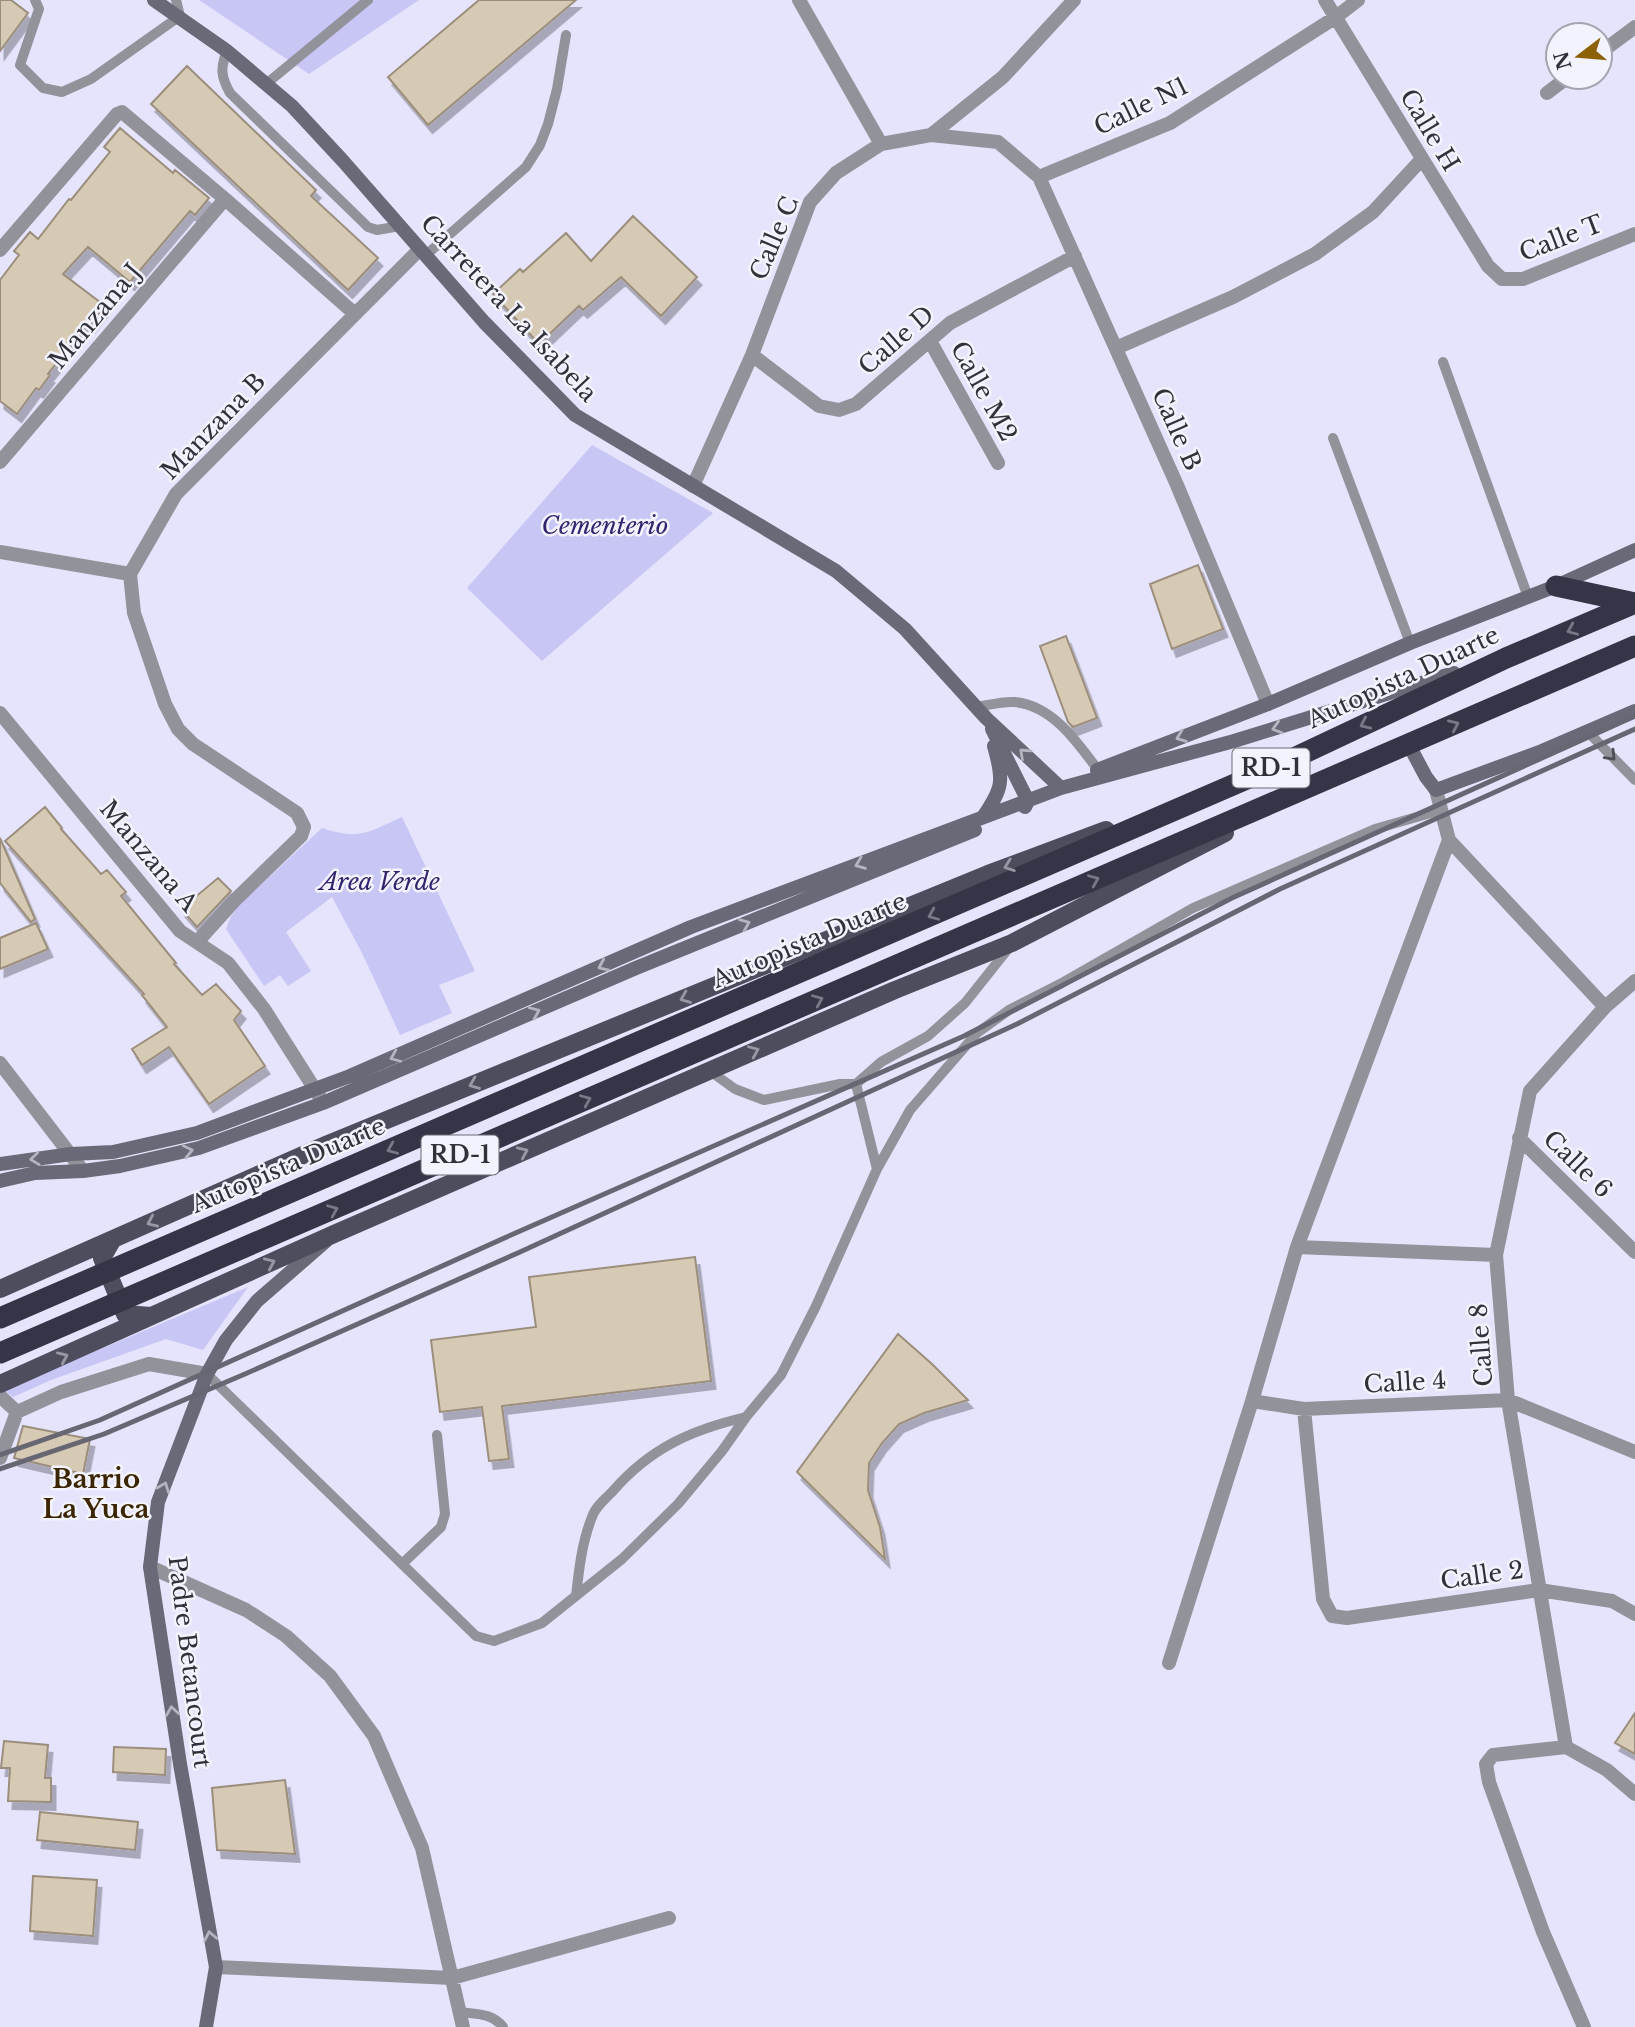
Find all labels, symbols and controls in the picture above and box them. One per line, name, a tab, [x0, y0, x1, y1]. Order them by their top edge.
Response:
north arrow	[1544, 21, 1614, 91]
text: N	[1550, 49, 1577, 72]
street label: Calle N1	[1089, 71, 1193, 141]
street label: Calle H	[1394, 84, 1466, 176]
street label: Calle C	[743, 192, 805, 284]
street label: Carretera La Isabela	[415, 208, 604, 408]
street label: Calle T	[1515, 209, 1607, 267]
street label: Manzana J	[43, 257, 147, 375]
street label: Calle D	[853, 300, 939, 380]
street label: Calle M2	[945, 336, 1023, 446]
street label: Manzana B	[155, 366, 271, 486]
street label: Calle B	[1146, 383, 1208, 475]
park label: Cementerio	[542, 511, 668, 540]
street label: Autopista Duarte	[1302, 620, 1504, 735]
one-way arrow	[1567, 621, 1579, 635]
one-way arrow	[1360, 716, 1372, 730]
one-way arrow	[1271, 719, 1283, 734]
one-way arrow	[1447, 719, 1460, 733]
one-way arrow	[1176, 729, 1188, 743]
road number: RD-1	[1232, 748, 1310, 788]
one-way arrow	[1602, 748, 1615, 761]
one-way arrow	[1019, 749, 1032, 761]
street label: Manzana A	[94, 794, 204, 918]
one-way arrow	[854, 855, 866, 869]
one-way arrow	[1003, 858, 1015, 872]
park label: Area Verde	[317, 867, 440, 896]
one-way arrow	[1087, 874, 1099, 888]
street label: Autopista Duarte	[707, 886, 911, 994]
one-way arrow	[928, 907, 940, 921]
one-way arrow	[738, 918, 750, 932]
one-way arrow	[598, 958, 610, 972]
one-way arrow	[679, 990, 692, 1004]
one-way arrow	[810, 994, 823, 1008]
one-way arrow	[528, 1006, 540, 1020]
one-way arrow	[747, 1045, 759, 1059]
one-way arrow	[389, 1049, 402, 1063]
one-way arrow	[469, 1076, 481, 1090]
one-way arrow	[579, 1094, 592, 1108]
street label: Autopista Duarte	[186, 1111, 390, 1219]
street label: Calle 6	[1538, 1124, 1618, 1204]
road number: RD-1	[421, 1136, 498, 1174]
one-way arrow	[387, 1140, 399, 1154]
one-way arrow	[182, 1145, 194, 1159]
one-way arrow	[516, 1146, 528, 1160]
one-way arrow	[30, 1151, 41, 1166]
one-way arrow	[326, 1204, 338, 1218]
one-way arrow	[147, 1214, 160, 1228]
one-way arrow	[263, 1257, 275, 1271]
street label: Calle 8	[1464, 1302, 1498, 1388]
one-way arrow	[55, 1351, 68, 1365]
street label: Calle 4	[1363, 1365, 1447, 1399]
district label: Barrio La Yuca	[43, 1463, 149, 1525]
one-way arrow	[156, 1481, 170, 1494]
street label: Padre Betancourt	[163, 1554, 217, 1770]
street label: Calle 2	[1439, 1555, 1525, 1595]
one-way arrow	[165, 1705, 180, 1717]
one-way arrow	[203, 1930, 218, 1942]

